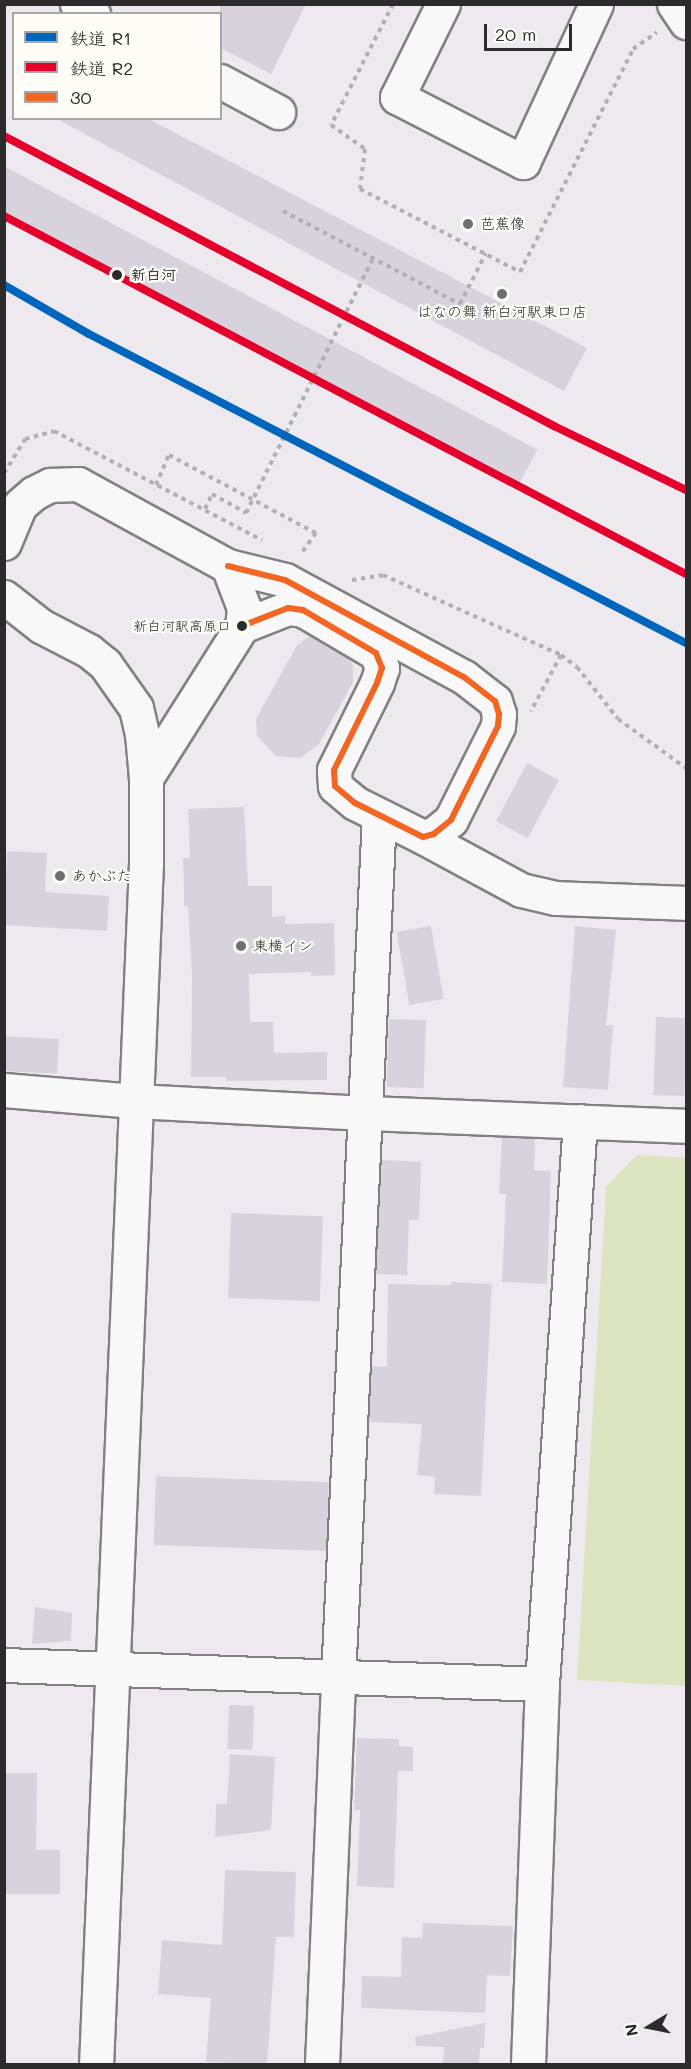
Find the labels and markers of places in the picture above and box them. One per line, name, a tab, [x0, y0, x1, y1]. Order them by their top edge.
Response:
place label: 芭蕉像	[480, 215, 525, 233]
marker: 芭蕉像	[461, 217, 475, 231]
marker: 新白河	[108, 266, 126, 284]
place label: 新白河	[131, 266, 176, 284]
marker: はなの舞 新白河駅東口店	[495, 287, 509, 301]
place label: はなの舞 新白河駅東口店	[417, 303, 587, 321]
place label: 新白河駅高原口	[133, 618, 231, 634]
marker: 新白河駅高原口	[236, 620, 248, 632]
place label: あかぶた	[72, 867, 132, 885]
marker: あかぶた	[53, 869, 67, 883]
place label: 東横イン	[253, 937, 313, 955]
marker: 東横イン	[234, 939, 248, 953]

